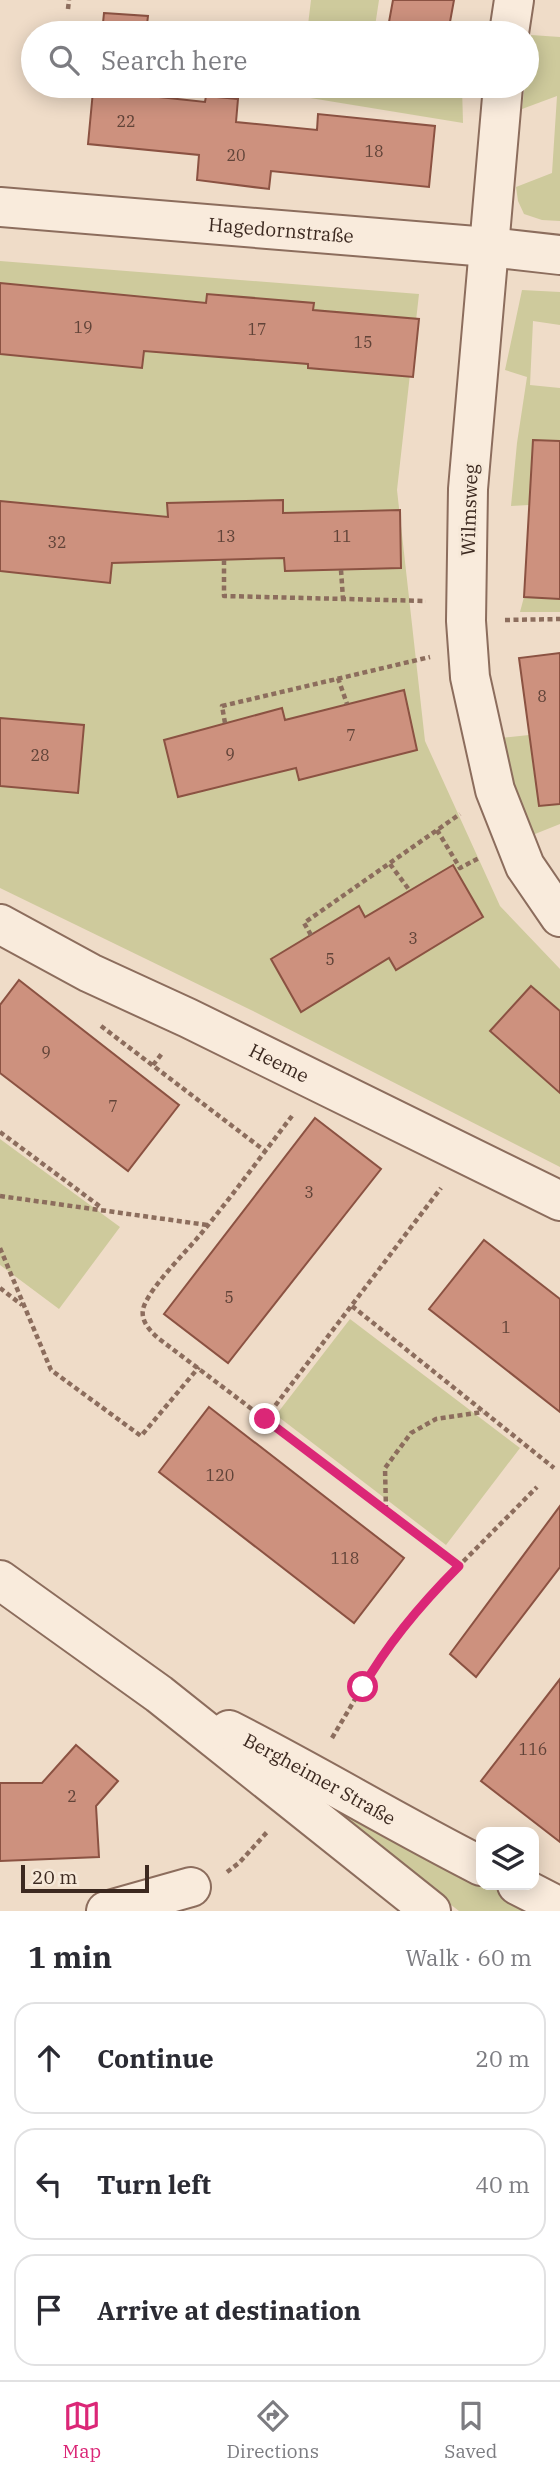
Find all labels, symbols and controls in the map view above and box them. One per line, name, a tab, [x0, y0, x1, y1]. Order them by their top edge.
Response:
search box	[21, 21, 539, 98]
icon: search	[45, 41, 83, 79]
text: Search here	[101, 43, 247, 77]
house number: 22	[116, 111, 136, 131]
house number: 18	[364, 141, 384, 161]
house number: 20	[226, 145, 246, 165]
street label: Hagedornstraße	[207, 212, 355, 248]
house number: 19	[73, 317, 93, 337]
house number: 17	[247, 319, 267, 339]
house number: 15	[353, 332, 373, 352]
street label: Wilmsweg	[455, 463, 483, 557]
house number: 13	[216, 526, 236, 546]
house number: 11	[332, 526, 352, 546]
house number: 32	[47, 532, 67, 552]
house number: 8	[537, 686, 547, 706]
house number: 7	[346, 725, 356, 745]
house number: 9	[225, 744, 235, 764]
house number: 28	[30, 745, 50, 765]
house number: 3	[408, 928, 418, 948]
house number: 5	[325, 949, 335, 969]
street label: Heeme	[245, 1038, 313, 1088]
house number: 9	[41, 1042, 51, 1062]
house number: 7	[108, 1096, 118, 1116]
house number: 3	[304, 1182, 314, 1202]
house number: 5	[224, 1287, 234, 1307]
house number: 1	[501, 1317, 511, 1337]
route end	[249, 1403, 280, 1434]
house number: 120	[206, 1465, 234, 1485]
house number: 118	[331, 1548, 359, 1568]
route start	[347, 1671, 378, 1702]
street label: Bergheimer Straße	[239, 1728, 400, 1830]
house number: 116	[519, 1739, 547, 1759]
house number: 2	[67, 1786, 77, 1806]
map controls	[476, 1827, 539, 1890]
button: layers	[476, 1827, 539, 1890]
scale bar	[21, 1862, 149, 1894]
text: 20 m	[32, 1865, 77, 1889]
text: 1 min	[28, 1937, 112, 1976]
text: Walk · 60 m	[405, 1942, 532, 1972]
icon: ahead	[30, 2039, 68, 2077]
text: Continue	[97, 2041, 214, 2075]
text: 20 m	[475, 2043, 530, 2073]
icon: left	[30, 2165, 68, 2203]
text: Turn left	[97, 2167, 211, 2201]
text: 40 m	[475, 2169, 530, 2199]
icon: arrive	[30, 2291, 68, 2329]
text: Arrive at destination	[97, 2293, 361, 2327]
tab: Map	[63, 2397, 101, 2463]
tab: Directions	[226, 2397, 319, 2463]
tab: Saved	[444, 2397, 497, 2463]

